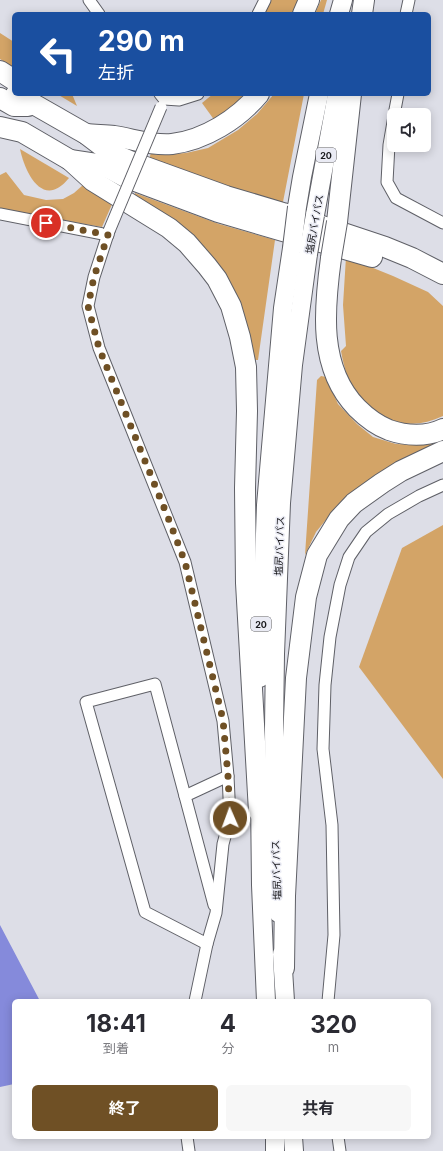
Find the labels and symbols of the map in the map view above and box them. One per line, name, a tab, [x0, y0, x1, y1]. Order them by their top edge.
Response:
road number: 20	[316, 148, 336, 162]
street label: 塩尻バイパス	[303, 194, 325, 254]
pin	[29, 206, 63, 240]
street label: 塩尻バイパス	[272, 516, 286, 576]
road number: 20	[251, 617, 271, 631]
position arrow	[209, 797, 251, 839]
street label: 塩尻バイパス	[269, 840, 283, 900]

